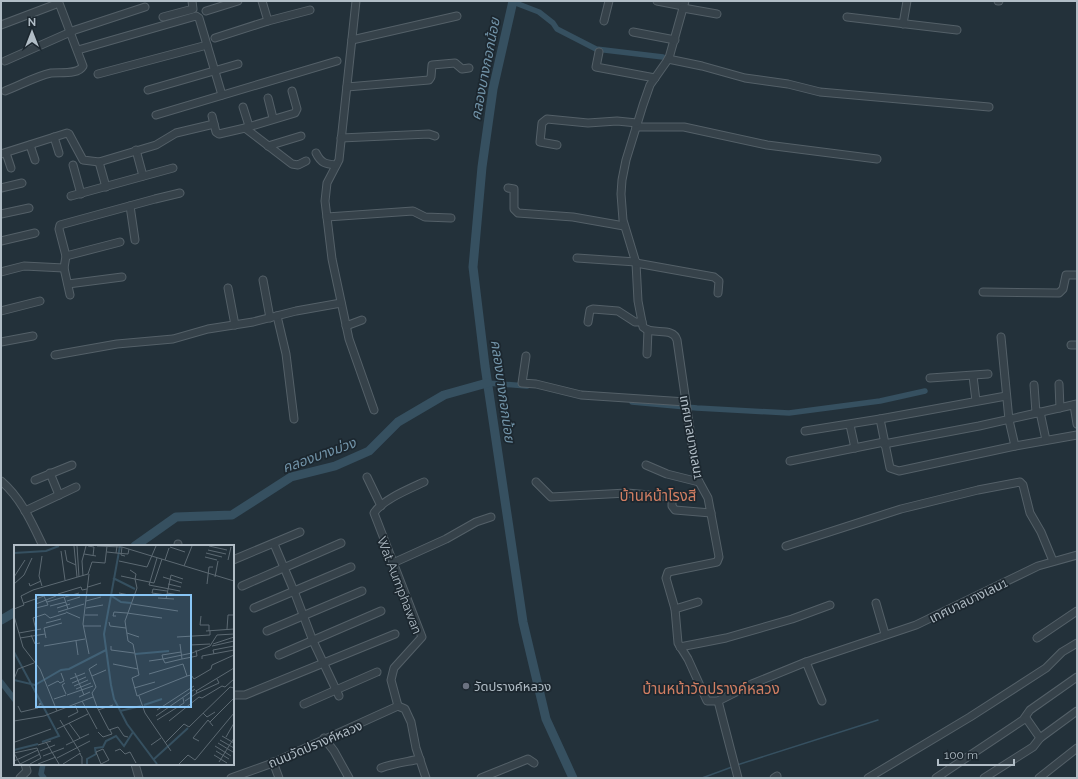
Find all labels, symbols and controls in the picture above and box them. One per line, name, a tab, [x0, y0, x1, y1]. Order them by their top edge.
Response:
north arrow	[12, 12, 52, 52]
water label: คลองบางกอกน้อย	[467, 15, 503, 121]
text: N	[28, 16, 36, 29]
water label: คลองบางกอกน้อย	[488, 339, 518, 445]
street label: เทศบาลบางเลน1	[677, 394, 706, 481]
water label: คลองบางม่วง	[280, 434, 359, 476]
district label: บ้านหน้าโรงสี	[620, 487, 697, 505]
street label: Wat Aumphawan	[374, 534, 425, 636]
inset map	[14, 545, 234, 765]
street label: เทศบาลบางเลน1	[927, 575, 1010, 626]
place label: วัดปรางค์หลวง	[474, 679, 551, 694]
district label: บ้านหน้าวัดปรางค์หลวง	[642, 680, 780, 698]
marker: วัดปรางค์หลวง	[461, 681, 471, 691]
street label: ถนนวัดปรางค์หลวง	[266, 718, 365, 771]
scale bar	[938, 741, 1014, 767]
text: 100 m	[944, 748, 978, 762]

